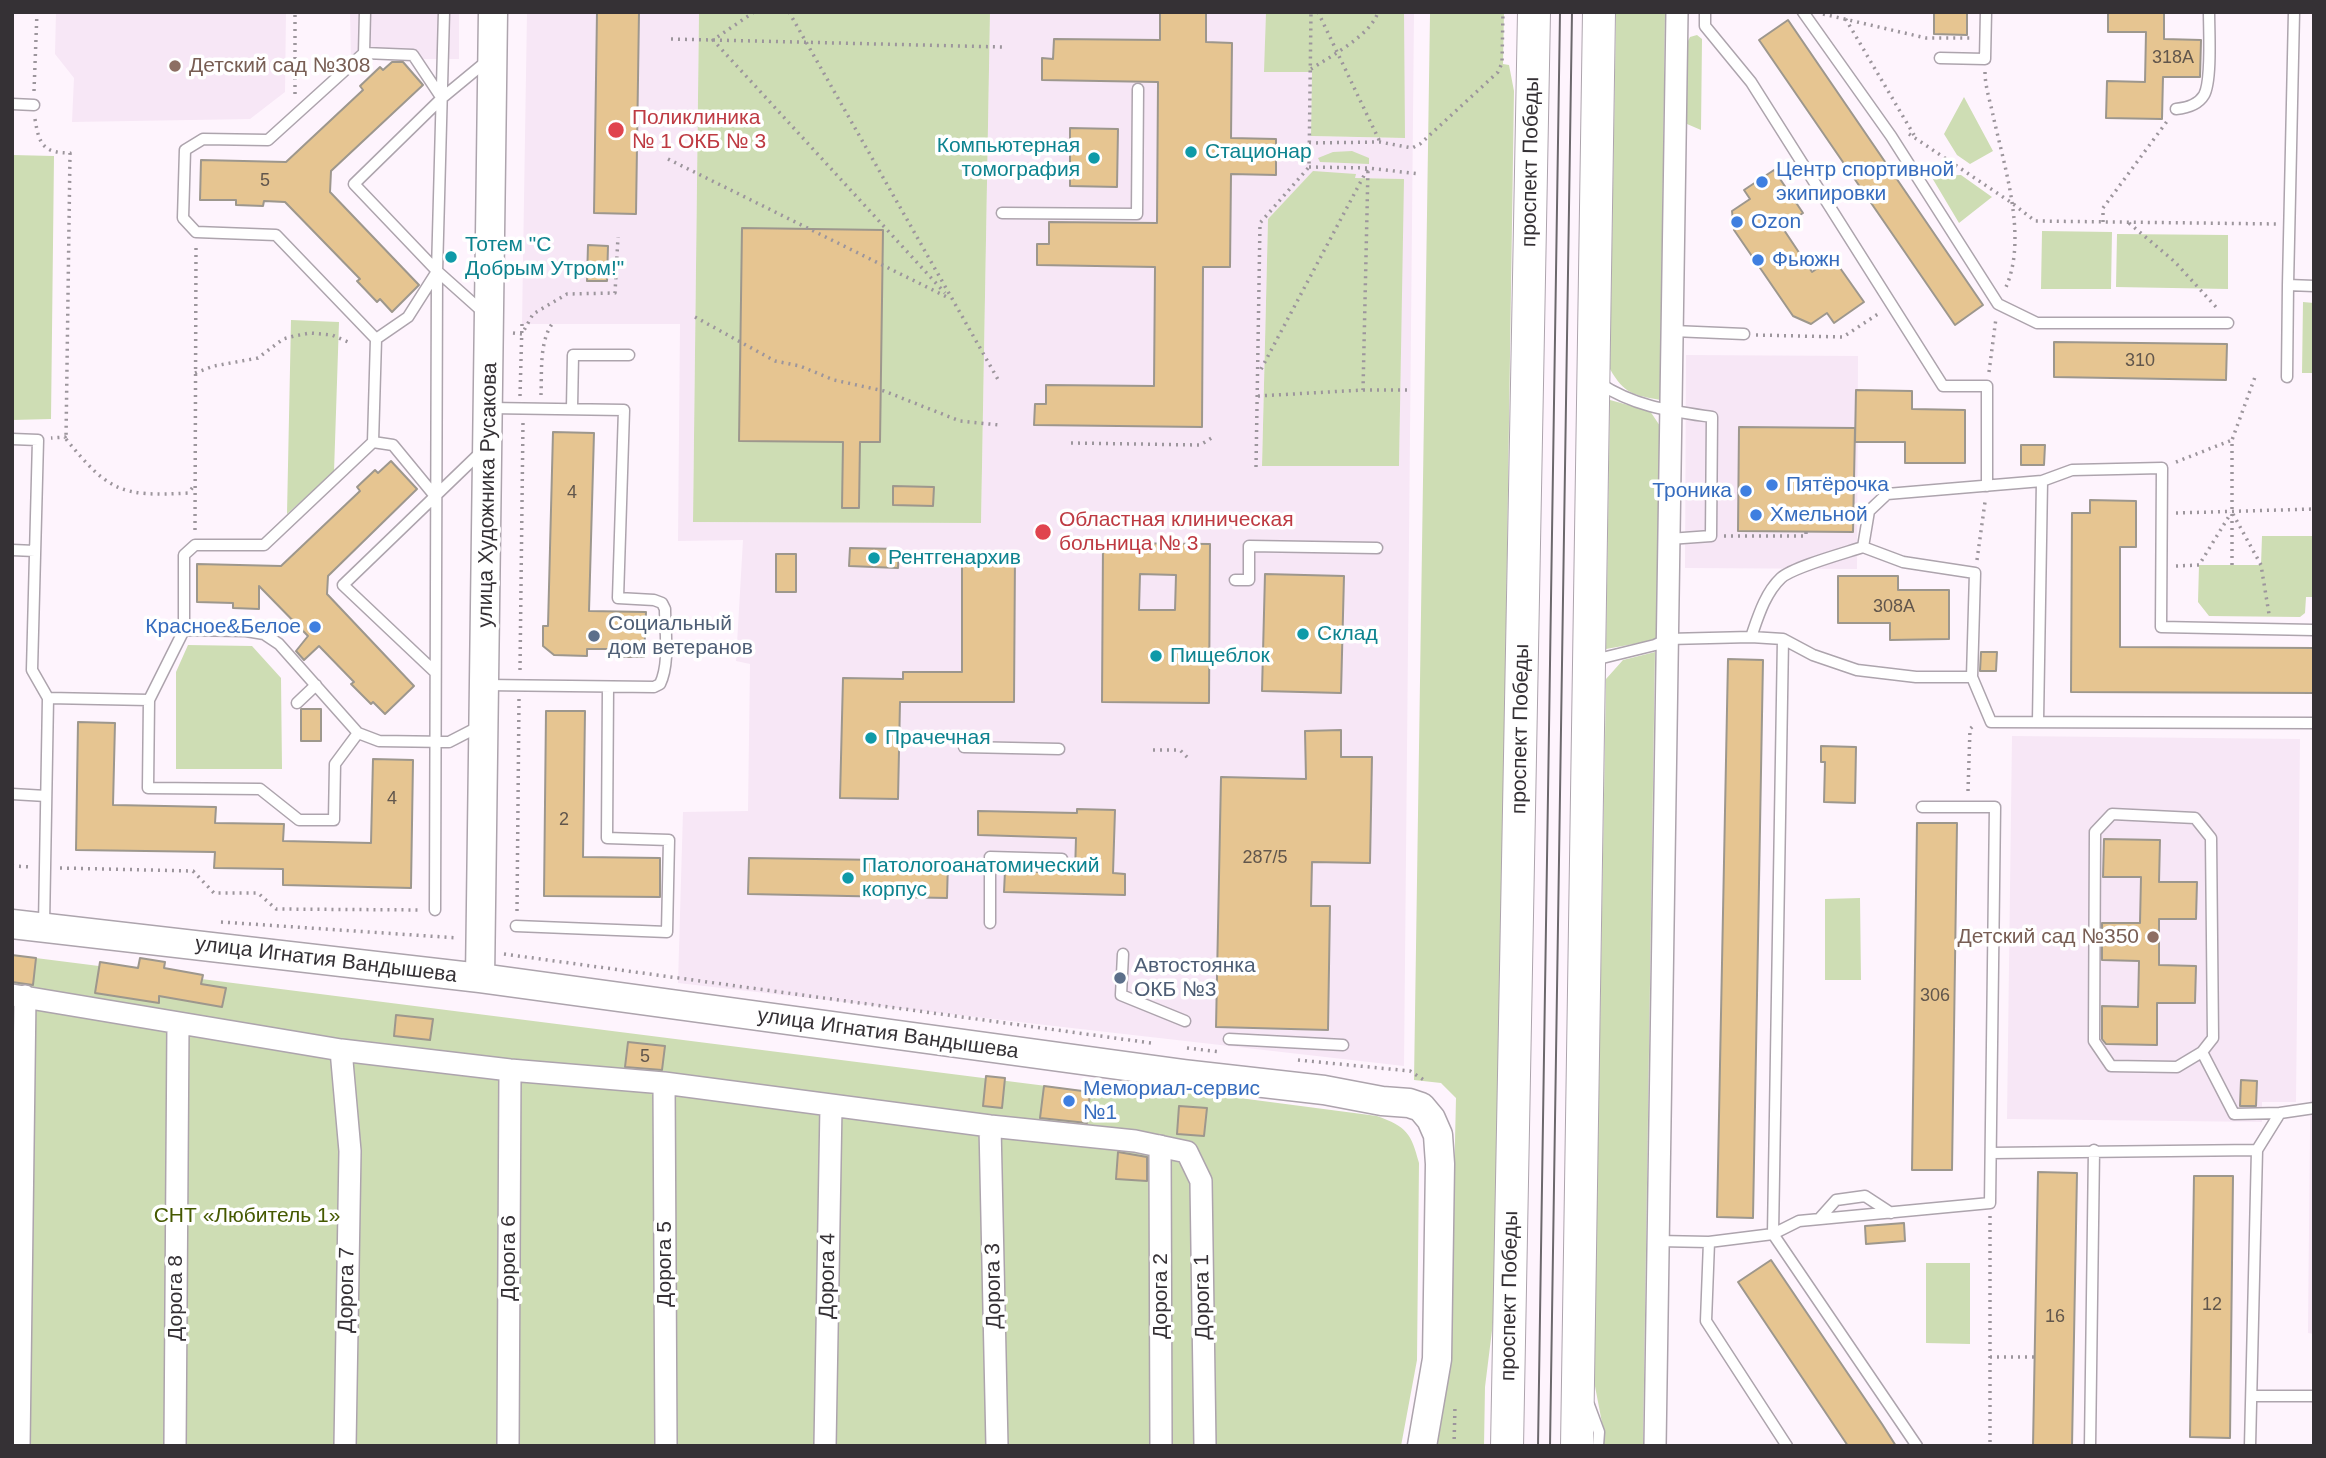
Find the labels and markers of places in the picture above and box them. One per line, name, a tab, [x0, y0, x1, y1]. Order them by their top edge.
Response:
place label: Детский сад №308	[189, 53, 370, 79]
marker: Детский сад №308	[167, 58, 183, 74]
place label: Поликлиника № 1 ОКБ № 3	[632, 105, 766, 155]
marker: Поликлиника № 1 ОКБ № 3	[606, 120, 626, 140]
place label: Компьютерная томография	[937, 133, 1080, 183]
place label: Стационар	[1205, 139, 1312, 165]
marker: Стационар	[1183, 144, 1199, 160]
marker: Компьютерная томография	[1086, 150, 1102, 166]
place label: Центр спортивной экипировки	[1776, 157, 1954, 207]
marker: Центр спортивной экипировки	[1754, 174, 1770, 190]
place label: Ozon	[1751, 209, 1801, 235]
marker: Ozon	[1729, 214, 1745, 230]
place label: Тотем "С Добрым Утром!"	[465, 232, 624, 282]
place label: Фьюжн	[1772, 247, 1840, 273]
marker: Тотем "С Добрым Утром!"	[443, 249, 459, 265]
marker: Фьюжн	[1750, 252, 1766, 268]
place label: Пятёрочка	[1786, 472, 1889, 498]
marker: Пятёрочка	[1764, 477, 1780, 493]
place label: Троника	[1652, 478, 1732, 504]
marker: Троника	[1738, 483, 1754, 499]
place label: Хмельной	[1770, 502, 1868, 528]
place label: Областная клиническая больница № 3	[1059, 507, 1294, 557]
marker: Хмельной	[1748, 507, 1764, 523]
marker: Областная клиническая больница № 3	[1033, 522, 1053, 542]
place label: Рентгенархив	[888, 545, 1021, 571]
marker: Рентгенархив	[866, 550, 882, 566]
place label: Социальный дом ветеранов	[608, 611, 753, 661]
place label: Красное&Белое	[145, 614, 301, 640]
marker: Красное&Белое	[307, 619, 323, 635]
place label: Склад	[1317, 621, 1378, 647]
marker: Склад	[1295, 626, 1311, 642]
marker: Социальный дом ветеранов	[586, 628, 602, 644]
place label: Пищеблок	[1170, 643, 1270, 669]
marker: Пищеблок	[1148, 648, 1164, 664]
place label: Прачечная	[885, 725, 991, 751]
marker: Прачечная	[863, 730, 879, 746]
place label: Патологоанатомический корпус	[862, 853, 1099, 903]
marker: Патологоанатомический корпус	[840, 870, 856, 886]
place label: Детский сад №350	[1958, 924, 2139, 950]
marker: Детский сад №350	[2145, 929, 2161, 945]
place label: Автостоянка ОКБ №3	[1134, 953, 1256, 1003]
marker: Автостоянка ОКБ №3	[1112, 970, 1128, 986]
place label: Мемориал-сервис №1	[1083, 1076, 1260, 1126]
marker: Мемориал-сервис №1	[1061, 1093, 1077, 1109]

